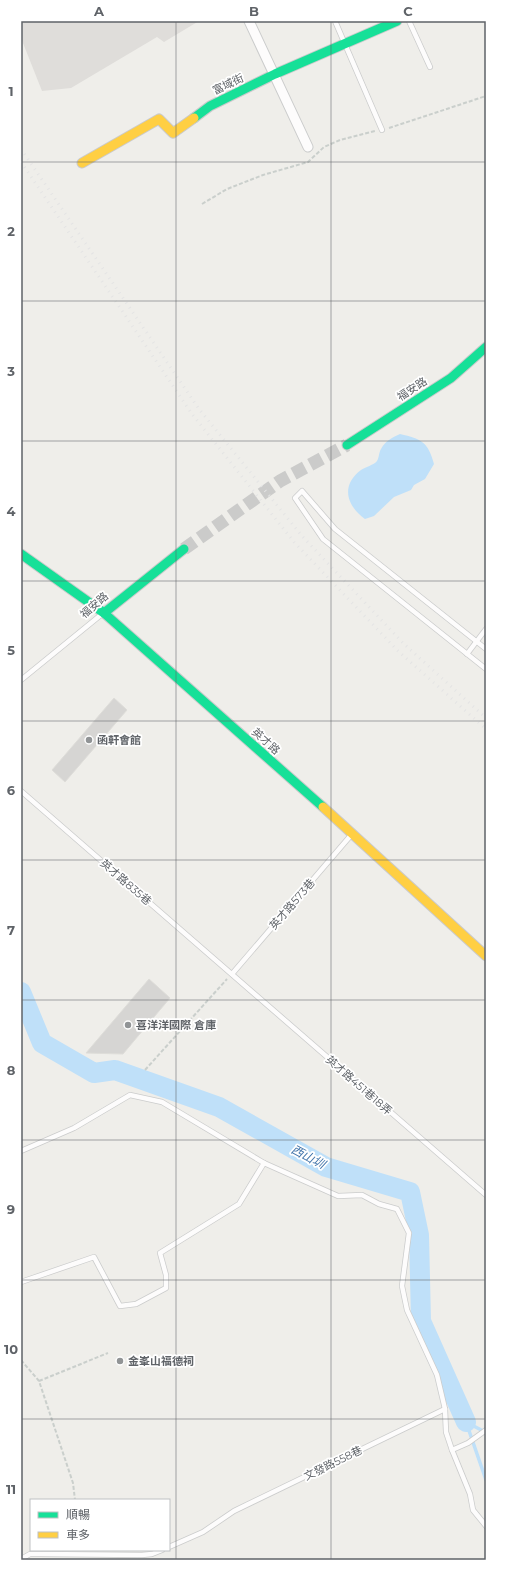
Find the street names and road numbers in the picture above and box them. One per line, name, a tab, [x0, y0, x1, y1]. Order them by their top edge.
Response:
street label: 富域街	[210, 70, 246, 98]
street label: 福安路	[394, 374, 430, 404]
street label: 福安路	[77, 589, 111, 621]
street label: 英才路	[249, 725, 283, 757]
street label: 英才路835巷	[98, 856, 154, 908]
street label: 英才路573巷	[266, 876, 318, 932]
street label: 英才路451巷18弄	[323, 1052, 395, 1118]
street label: 文發路558巷	[301, 1443, 365, 1483]

